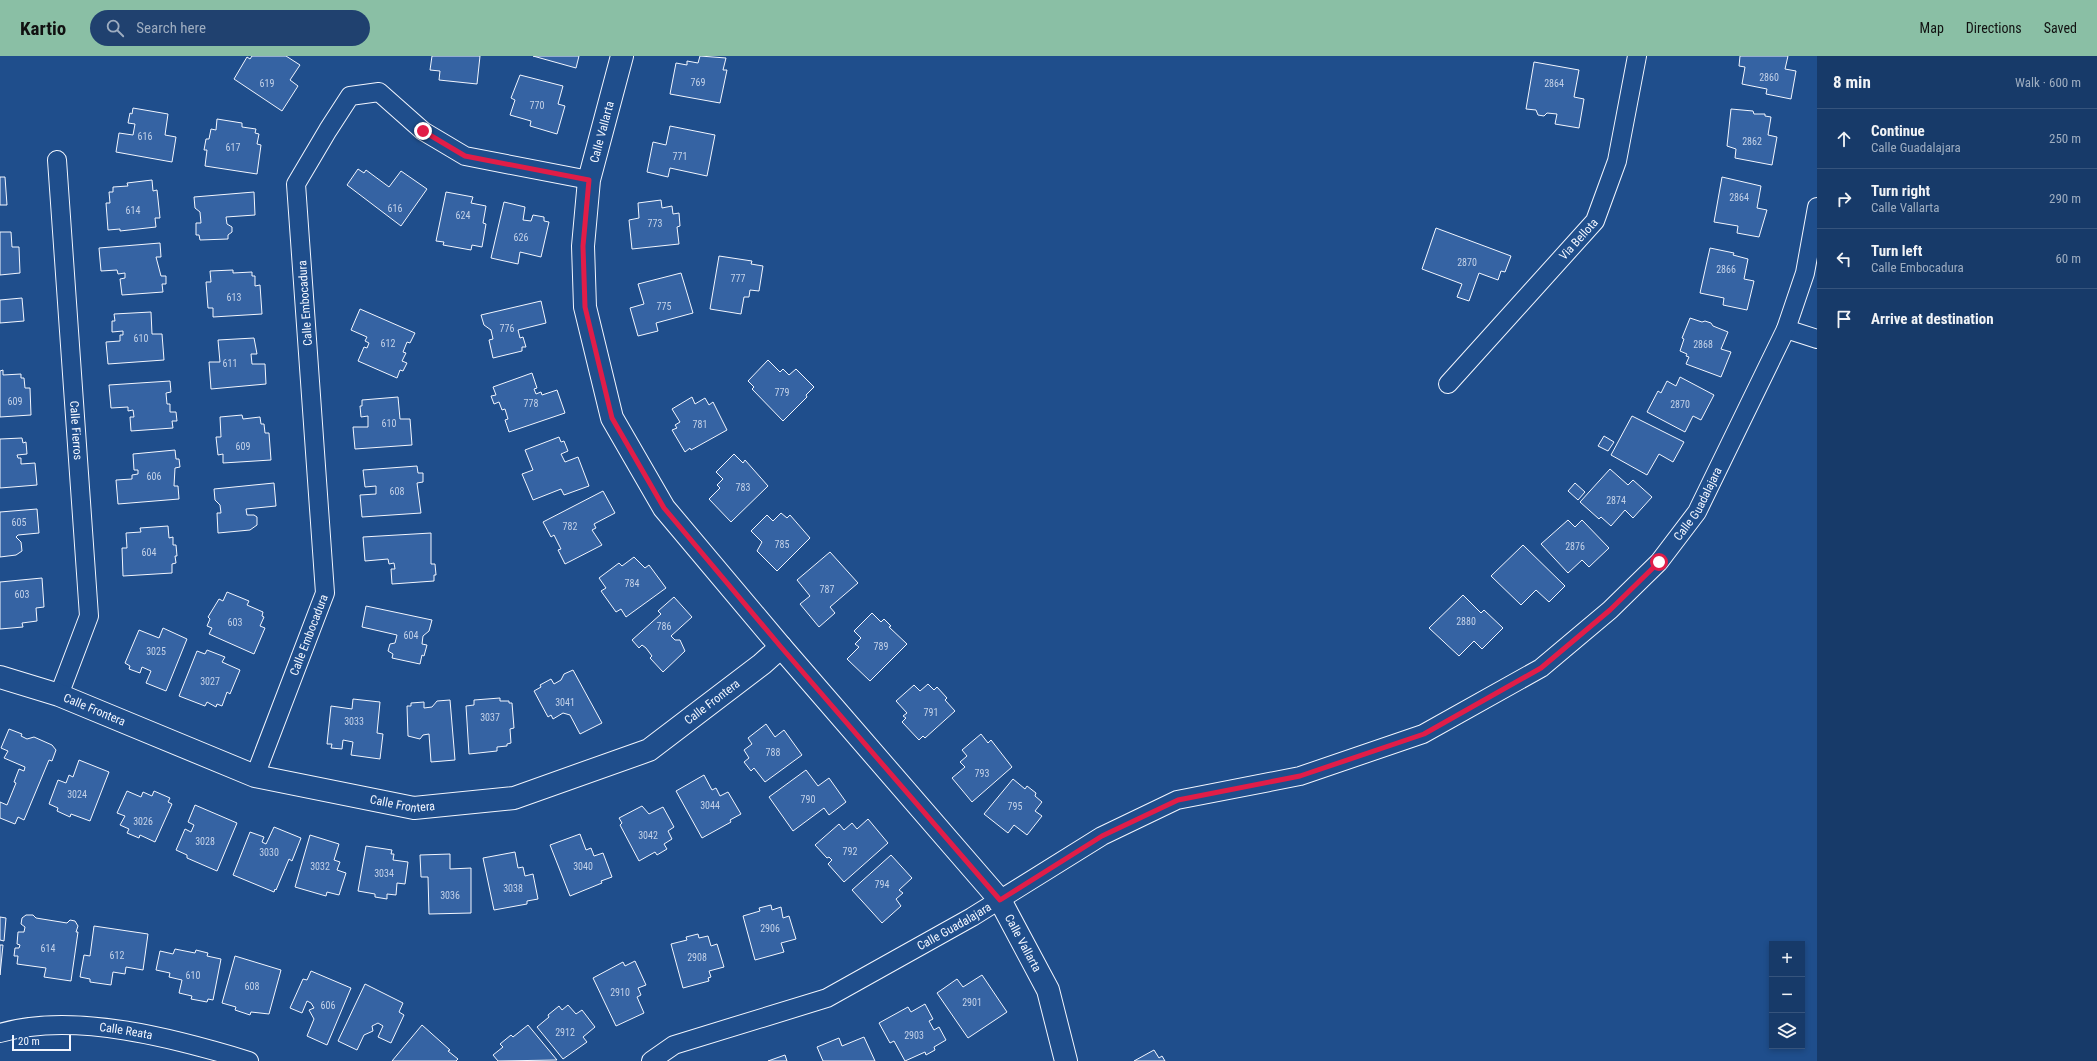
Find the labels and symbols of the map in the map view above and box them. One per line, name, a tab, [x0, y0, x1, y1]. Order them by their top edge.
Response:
house number: 2860	[1759, 72, 1779, 83]
house number: 769	[691, 77, 705, 88]
house number: 619	[260, 78, 274, 89]
house number: 2864	[1544, 78, 1564, 89]
street label: Calle Vallarta	[587, 99, 617, 164]
house number: 770	[530, 100, 544, 111]
route end	[414, 122, 432, 140]
house number: 616	[138, 131, 152, 142]
house number: 2862	[1742, 136, 1762, 147]
house number: 617	[226, 142, 240, 153]
house number: 771	[673, 151, 687, 162]
house number: 2864	[1729, 192, 1749, 203]
house number: 616	[388, 203, 402, 214]
house number: 614	[126, 205, 140, 216]
house number: 624	[456, 210, 470, 221]
street label: Via Bellota	[1556, 215, 1601, 263]
house number: 773	[648, 218, 662, 229]
house number: 626	[514, 232, 528, 243]
house number: 2870	[1457, 257, 1477, 268]
street label: Calle Embocadura	[295, 260, 315, 346]
house number: 2866	[1716, 264, 1736, 275]
house number: 777	[731, 273, 745, 284]
house number: 613	[227, 292, 241, 303]
house number: 775	[657, 301, 671, 312]
house number: 776	[500, 323, 514, 334]
house number: 610	[134, 333, 148, 344]
house number: 612	[381, 338, 395, 349]
house number: 2868	[1693, 339, 1713, 350]
house number: 611	[223, 358, 237, 369]
house number: 779	[775, 387, 789, 398]
house number: 609	[8, 396, 22, 407]
house number: 778	[524, 398, 538, 409]
house number: 2870	[1670, 399, 1690, 410]
street label: Calle Fierros	[67, 400, 85, 460]
house number: 610	[382, 418, 396, 429]
house number: 781	[693, 419, 707, 430]
house number: 609	[236, 441, 250, 452]
street label: Calle Guadalajara	[1671, 465, 1725, 543]
house number: 606	[147, 471, 161, 482]
house number: 783	[736, 482, 750, 493]
house number: 608	[390, 486, 404, 497]
house number: 2874	[1606, 495, 1626, 506]
house number: 605	[12, 517, 26, 528]
house number: 782	[563, 521, 577, 532]
house number: 785	[775, 539, 789, 550]
house number: 2876	[1565, 541, 1585, 552]
house number: 604	[142, 547, 156, 558]
route start	[1650, 553, 1668, 571]
house number: 784	[625, 578, 639, 589]
house number: 787	[820, 584, 834, 595]
house number: 603	[15, 589, 29, 600]
street label: Calle Embocadura	[287, 592, 331, 677]
house number: 2880	[1456, 616, 1476, 627]
house number: 603	[228, 617, 242, 628]
house number: 786	[657, 621, 671, 632]
house number: 604	[404, 630, 418, 641]
house number: 789	[874, 641, 888, 652]
house number: 3025	[146, 646, 166, 657]
house number: 3027	[200, 676, 220, 687]
street label: Calle Frontera	[682, 676, 743, 728]
street label: Calle Frontera	[61, 691, 128, 729]
house number: 3041	[555, 697, 575, 708]
house number: 791	[924, 707, 938, 718]
house number: 3037	[480, 712, 500, 723]
house number: 3033	[344, 716, 364, 727]
house number: 788	[766, 747, 780, 758]
house number: 793	[975, 768, 989, 779]
house number: 3024	[67, 789, 87, 800]
street label: Calle Frontera	[369, 792, 436, 815]
house number: 790	[801, 794, 815, 805]
house number: 3044	[700, 800, 720, 811]
house number: 795	[1008, 801, 1022, 812]
house number: 3026	[133, 816, 153, 827]
house number: 3042	[638, 830, 658, 841]
house number: 3028	[195, 836, 215, 847]
house number: 792	[843, 846, 857, 857]
house number: 3030	[259, 847, 279, 858]
house number: 3032	[310, 861, 330, 872]
house number: 3040	[573, 861, 593, 872]
house number: 3034	[374, 868, 394, 879]
house number: 794	[875, 879, 889, 890]
house number: 3038	[503, 883, 523, 894]
house number: 3036	[440, 890, 460, 901]
street label: Calle Guadalajara	[915, 900, 994, 953]
street label: Calle Vallarta	[1002, 912, 1044, 975]
house number: 2906	[760, 923, 780, 934]
house number: 614	[41, 943, 55, 954]
house number: 612	[110, 950, 124, 961]
house number: 2908	[687, 952, 707, 963]
house number: 610	[186, 970, 200, 981]
house number: 608	[245, 981, 259, 992]
house number: 2910	[610, 987, 630, 998]
house number: 2901	[962, 997, 982, 1008]
house number: 606	[321, 1000, 335, 1011]
street label: Calle Reata	[99, 1020, 154, 1042]
house number: 2912	[555, 1027, 575, 1038]
house number: 2903	[904, 1030, 924, 1041]
scale bar	[12, 1033, 71, 1052]

